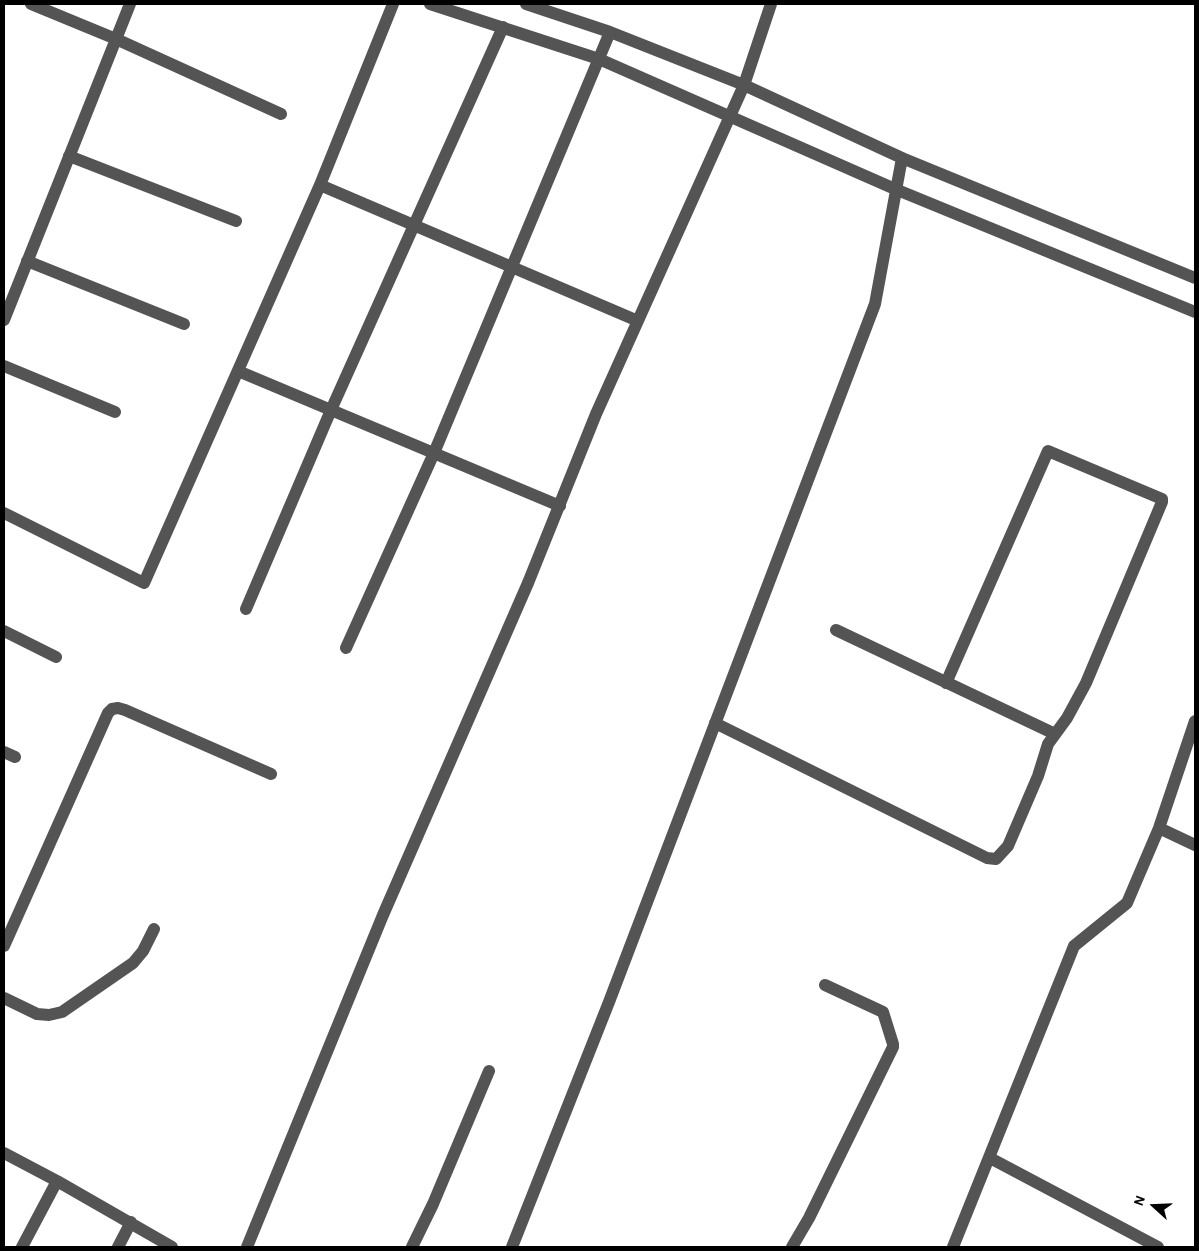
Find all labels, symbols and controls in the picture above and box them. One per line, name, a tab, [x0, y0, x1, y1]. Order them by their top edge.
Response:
north arrow	[1129, 1181, 1179, 1231]
text: N	[1132, 1194, 1148, 1208]

